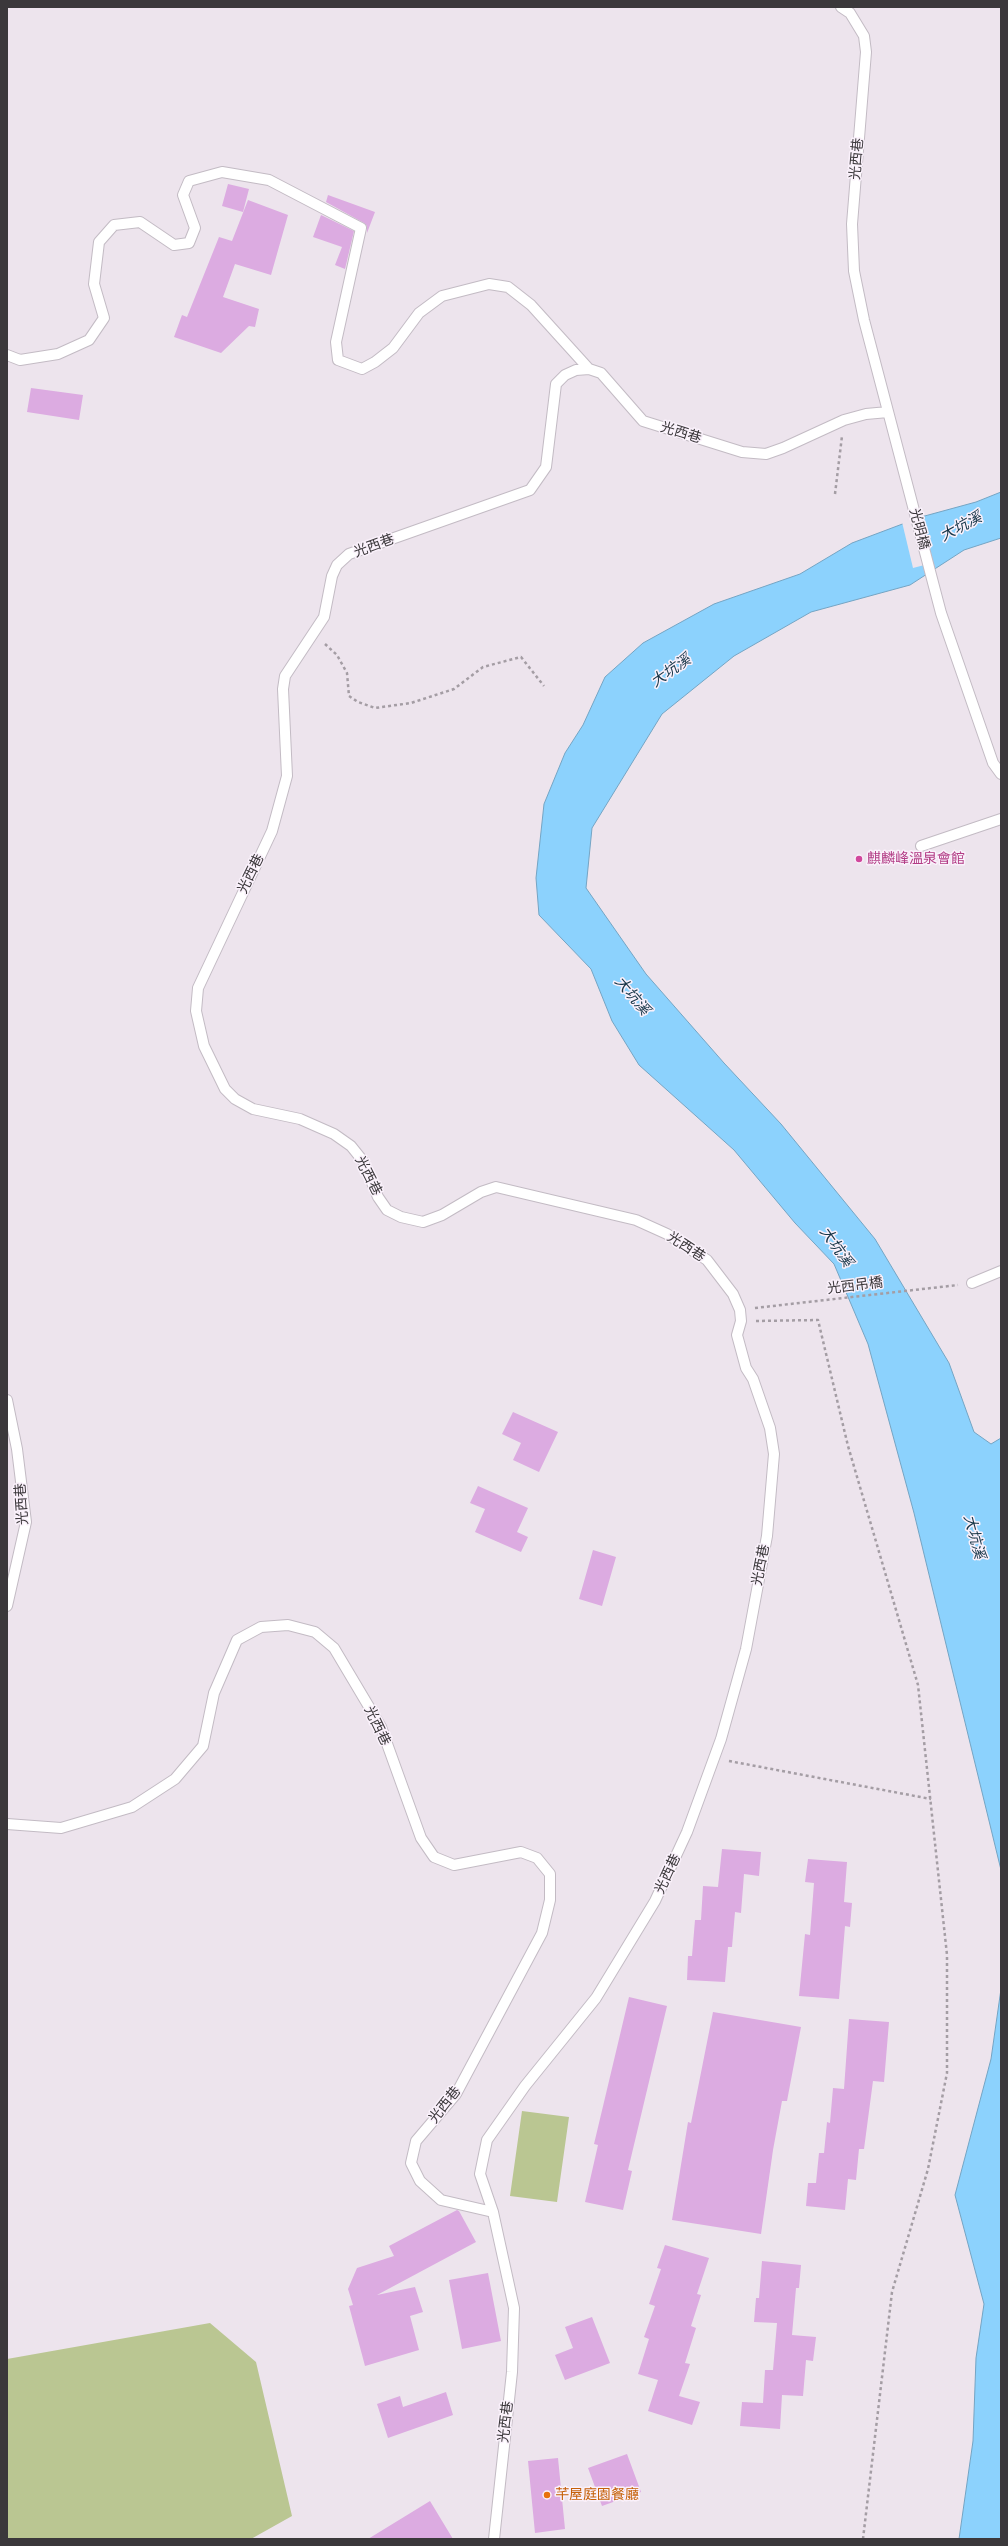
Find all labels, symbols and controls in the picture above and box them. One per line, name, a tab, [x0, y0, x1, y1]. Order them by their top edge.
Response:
street label: 光西巷	[847, 137, 867, 181]
street label: 光西巷	[658, 419, 704, 447]
street label: 光明橋	[905, 507, 933, 551]
water label: 大坑溪	[937, 508, 985, 546]
street label: 光西巷	[351, 531, 397, 561]
water label: 大坑溪	[647, 651, 695, 691]
street label: 光西巷	[234, 851, 268, 897]
place label: 麒麟峰溫泉會館	[867, 851, 965, 867]
marker: 麒麟峰溫泉會館	[854, 854, 864, 864]
water label: 大坑溪	[611, 973, 653, 1019]
street label: 光西巷	[351, 1153, 385, 1199]
water label: 大坑溪	[816, 1223, 856, 1271]
street label: 光西巷	[664, 1229, 708, 1265]
street label: 光西吊橋	[826, 1274, 884, 1298]
street label: 光西巷	[12, 1482, 32, 1526]
water label: 大坑溪	[959, 1513, 989, 1561]
street label: 光西巷	[749, 1543, 773, 1587]
street label: 光西巷	[360, 1703, 394, 1749]
street label: 光西巷	[652, 1851, 684, 1897]
street label: 光西巷	[425, 2083, 465, 2127]
street label: 光西巷	[495, 2400, 517, 2444]
place label: 芊屋庭園餐廳	[555, 2487, 639, 2503]
marker: 芊屋庭園餐廳	[542, 2490, 552, 2500]

